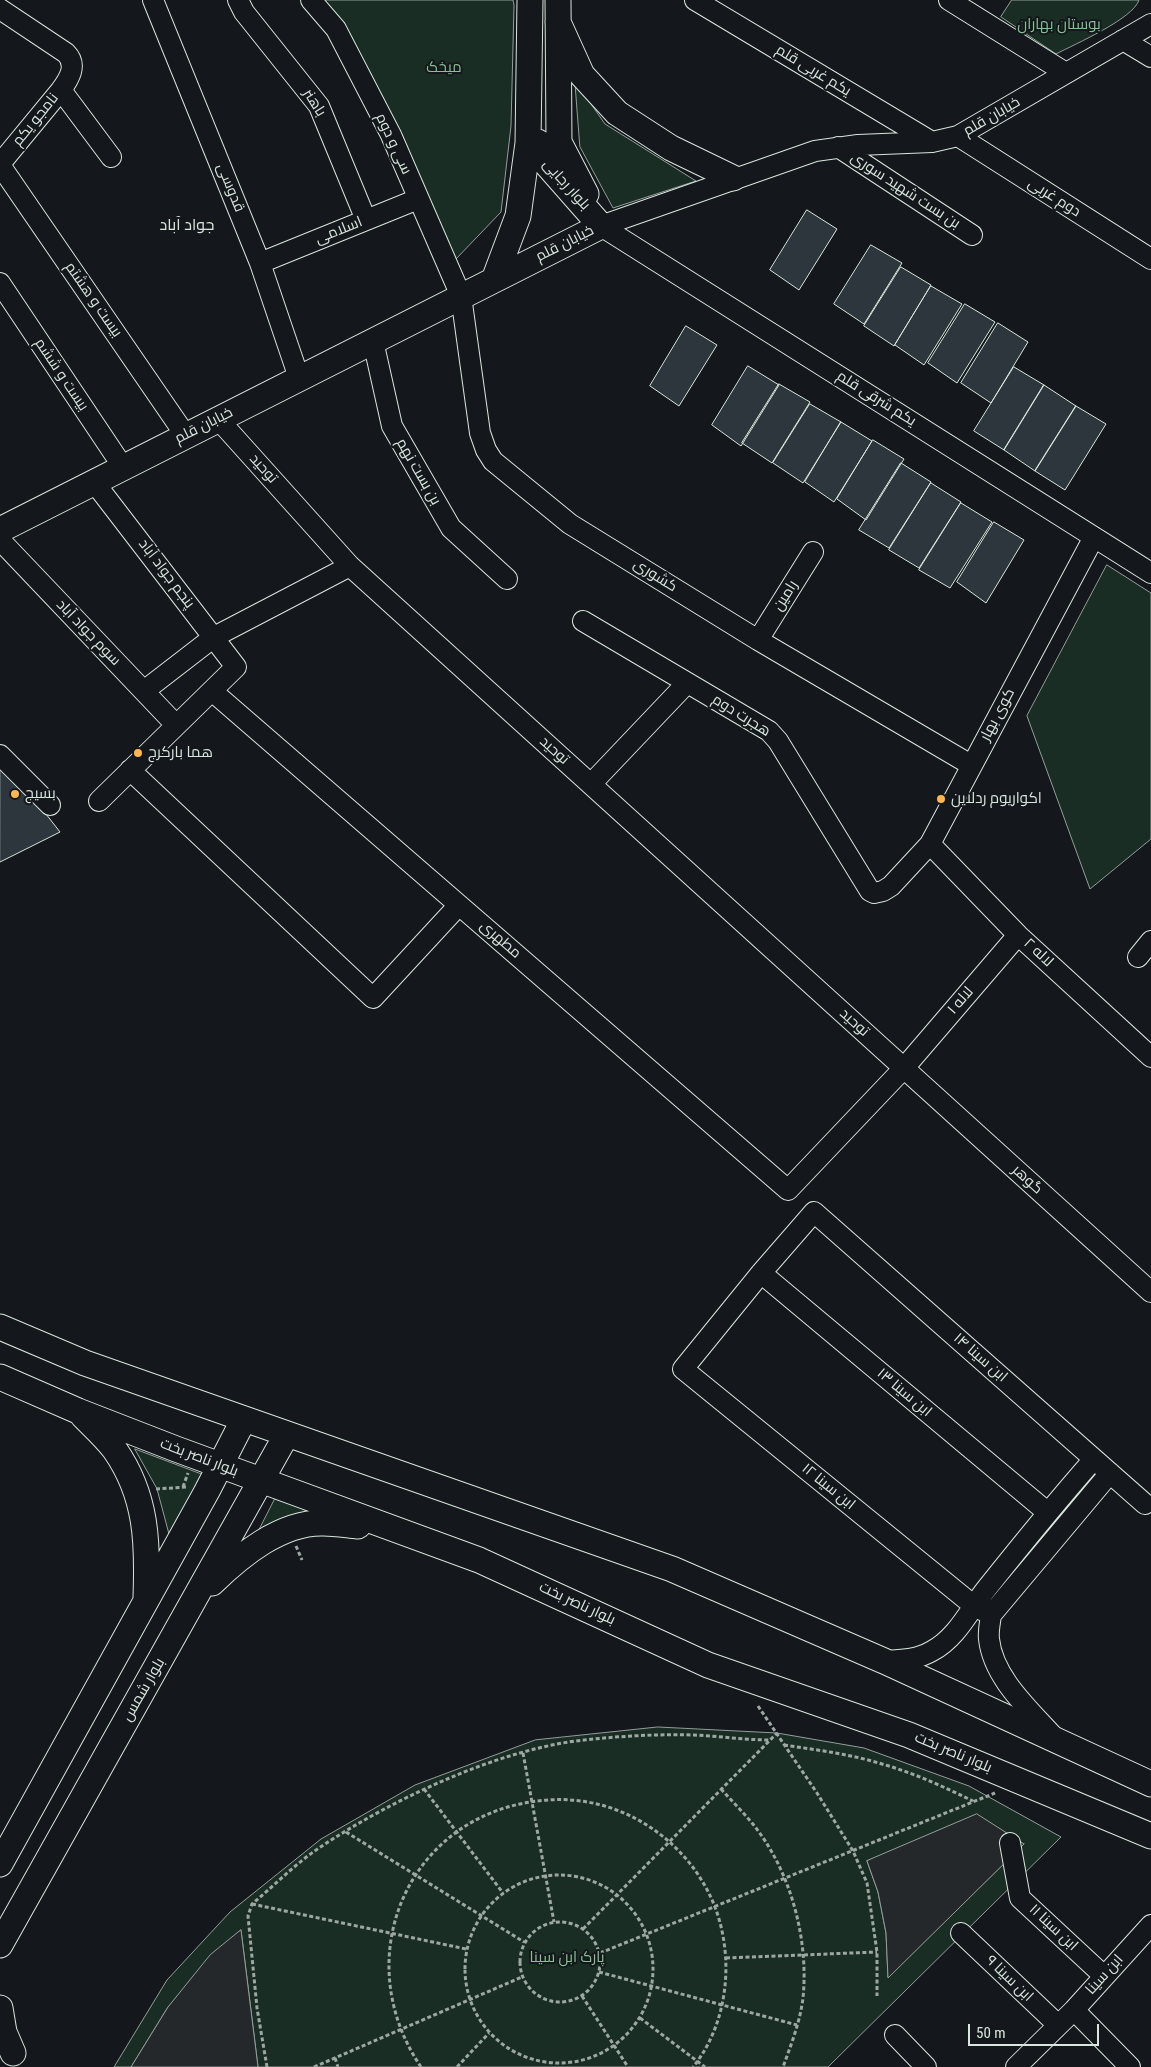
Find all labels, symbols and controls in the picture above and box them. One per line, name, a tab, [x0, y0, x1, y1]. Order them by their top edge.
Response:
park label: بوستان بهاران	[1017, 16, 1101, 34]
street label: یکم غربی قلم	[772, 41, 854, 101]
park label: میخک	[426, 59, 462, 77]
street label: باهنر	[299, 86, 329, 120]
street label: نامجو یکم	[9, 90, 63, 150]
street label: خیابان قلم	[960, 94, 1024, 140]
street label: سی و دوم	[371, 110, 415, 178]
street label: بن بست شهید سوری	[847, 149, 963, 233]
street label: بلوار رجایی	[538, 156, 594, 214]
street label: قدوسی	[212, 161, 248, 215]
street label: دوم غربی	[1024, 175, 1084, 221]
street label: اسلامی	[313, 213, 365, 249]
district label: جواد آباد	[160, 216, 214, 236]
street label: خیابان قلم	[533, 222, 597, 266]
street label: بیست و هشتم	[60, 259, 126, 341]
street label: بیست و ششم	[30, 335, 92, 415]
street label: یکم شرقی قلم	[833, 367, 919, 431]
street label: خیابان قلم	[172, 404, 236, 448]
street label: بن بست نهم	[392, 435, 444, 509]
street label: توحید	[245, 451, 281, 487]
street label: پنجم جواد آباد	[134, 536, 198, 612]
street label: کشوری	[630, 556, 680, 596]
street label: رامین	[770, 577, 802, 615]
street label: سوم جواد آباد	[52, 596, 124, 670]
street label: کوی بهار	[977, 686, 1019, 744]
street label: هجرت دوم	[708, 691, 774, 741]
street label: توحید	[536, 733, 572, 769]
place label: هما بارکرج	[148, 744, 213, 762]
marker: هما بارکرج	[132, 747, 144, 759]
place label: بسیج	[25, 785, 56, 803]
marker: بسیج	[9, 788, 21, 800]
place label: اکواریوم ردلاین	[951, 790, 1042, 808]
marker: اکواریوم ردلاین	[935, 793, 947, 805]
street label: مطهری	[476, 917, 524, 963]
street label: لاله ۲	[1020, 935, 1056, 971]
street label: لاله ۱	[944, 984, 978, 1018]
street label: توحید	[836, 1005, 872, 1041]
street label: گوهر	[1008, 1162, 1046, 1198]
street label: ابن سینا ۱۴	[949, 1330, 1011, 1386]
street label: ابن سینا ۱۳	[873, 1365, 935, 1421]
street label: بلوار ناصر بخت	[157, 1435, 241, 1481]
street label: ابن سینا ۱۲	[798, 1460, 858, 1514]
street label: بلوار ناصر بخت	[536, 1578, 618, 1630]
street label: بلوار شمس	[119, 1655, 169, 1725]
street label: بلوار ناصر بخت	[912, 1729, 994, 1777]
street label: ابن سینا ۱۱	[1025, 1901, 1081, 1955]
park label: پارک ابن سینا	[529, 1949, 605, 1967]
street label: ابن سینا	[1082, 1951, 1128, 1999]
street label: ابن سینا ۹	[982, 1952, 1036, 2006]
scale bar	[971, 2014, 1102, 2046]
text: 50 m	[976, 2024, 1006, 2042]

